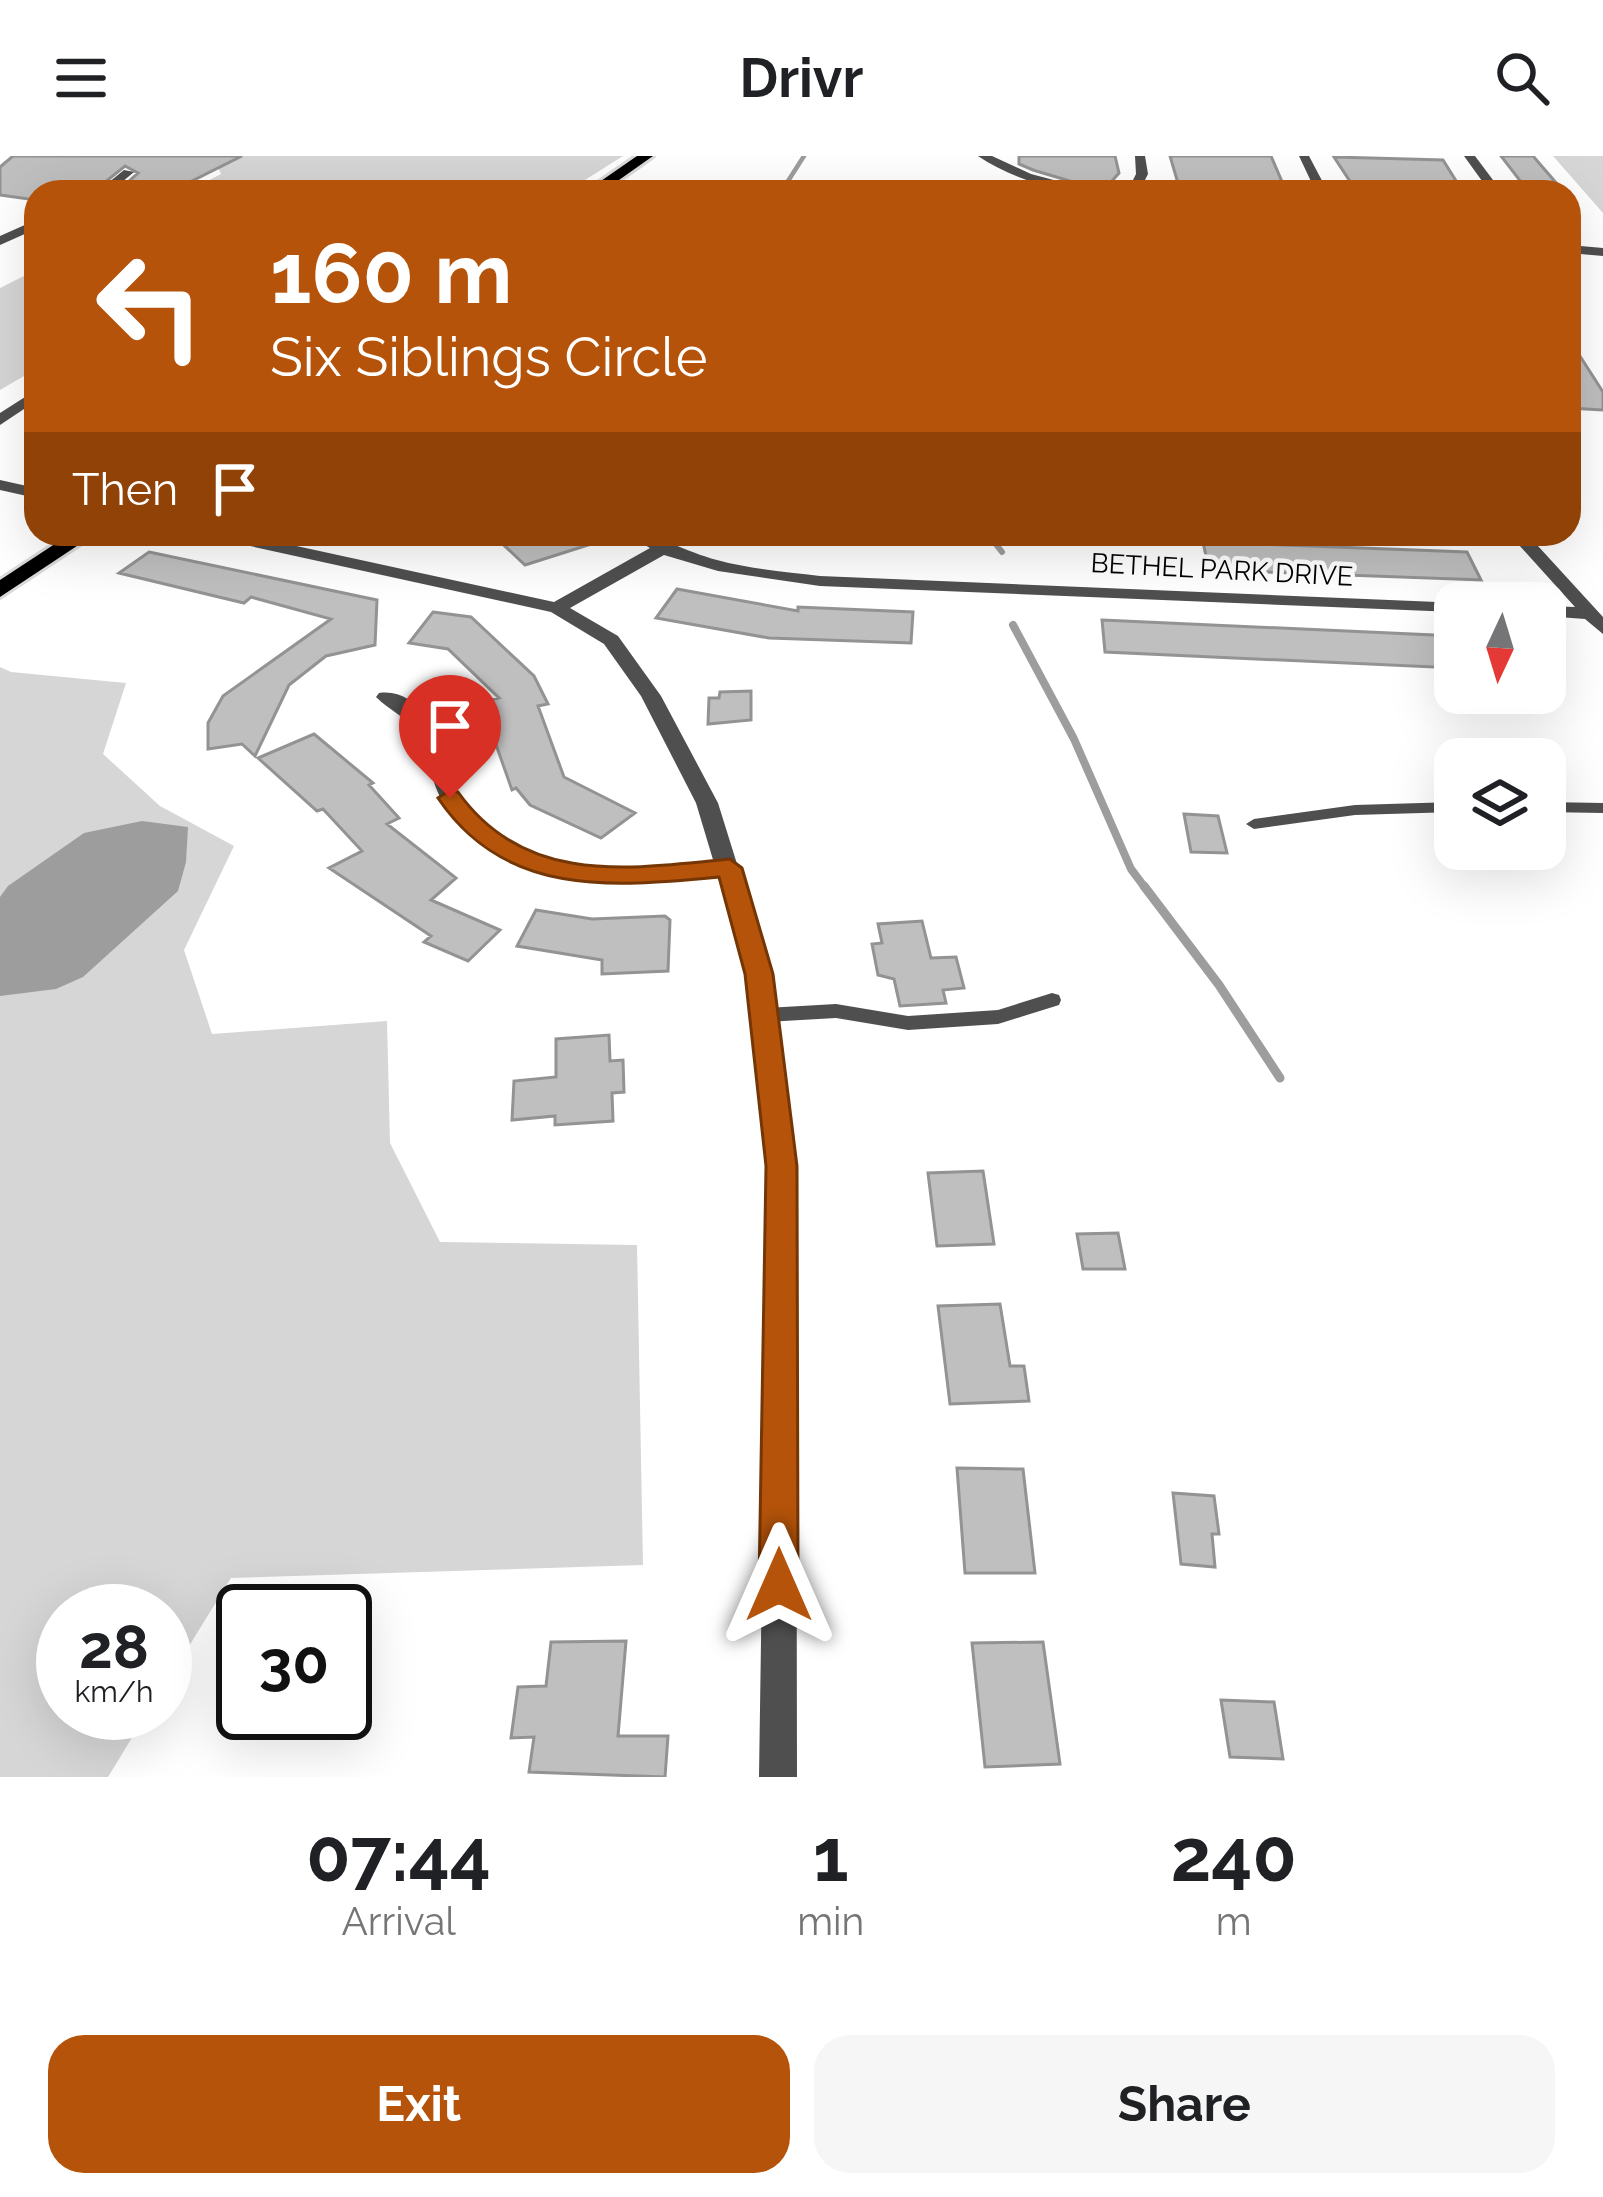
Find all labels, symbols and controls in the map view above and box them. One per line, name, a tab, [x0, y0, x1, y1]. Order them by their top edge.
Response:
icon: menu	[48, 45, 114, 111]
icon: search	[1489, 45, 1555, 111]
text: Drivr	[740, 46, 863, 110]
text: 160 m	[270, 224, 512, 323]
icon: left	[72, 228, 228, 384]
text: Six Siblings Circle	[270, 325, 708, 389]
icon: arrive	[202, 456, 268, 522]
text: Then	[72, 463, 178, 516]
street label: BETHEL PARK DRIVE	[1090, 547, 1354, 592]
north arrow	[1434, 582, 1566, 714]
map controls	[1434, 582, 1566, 870]
pin	[399, 675, 501, 798]
icon: arrive	[417, 693, 483, 759]
button: layers	[1434, 738, 1566, 870]
position arrow	[716, 1522, 842, 1648]
speed limit sign: 30	[216, 1584, 372, 1740]
text: 28	[79, 1612, 149, 1682]
text: km/h	[74, 1674, 154, 1709]
text: 07:44	[306, 1813, 491, 1898]
text: 1	[813, 1813, 849, 1898]
text: 240	[1171, 1813, 1297, 1898]
text: Arrival	[341, 1898, 456, 1944]
text: min	[797, 1898, 864, 1944]
text: m	[1216, 1898, 1252, 1944]
button: Exit	[48, 2035, 790, 2173]
button: Share	[814, 2035, 1555, 2173]

